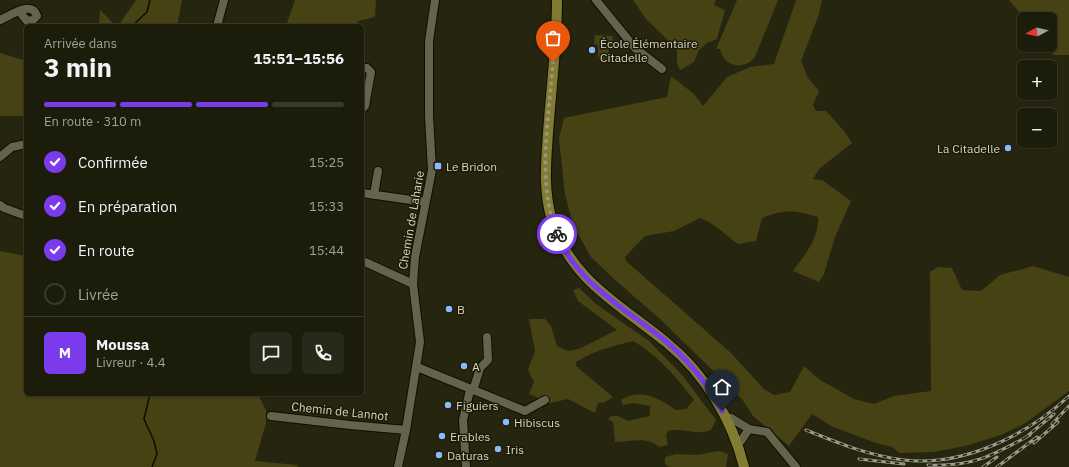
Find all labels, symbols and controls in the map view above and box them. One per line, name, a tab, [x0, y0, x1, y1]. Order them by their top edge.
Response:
north arrow	[1017, 12, 1057, 52]
map controls	[1017, 12, 1057, 148]
pin	[536, 21, 570, 62]
icon: bag	[542, 27, 564, 49]
text: Arrivée dans	[44, 35, 117, 52]
place label: École Élémentaire Citadelle	[600, 36, 698, 65]
marker: École Élémentaire Citadelle	[587, 45, 597, 55]
text: 15:51–15:56	[253, 49, 344, 68]
text: 3 min	[44, 50, 112, 84]
button: +	[1017, 60, 1057, 100]
button: −	[1017, 108, 1057, 148]
text: En route · 310 m	[44, 113, 141, 130]
place label: La Citadelle	[937, 141, 1000, 156]
marker: La Citadelle	[1003, 143, 1013, 153]
icon: check	[44, 151, 66, 173]
text: Confirmée	[78, 153, 148, 172]
text: 15:25	[309, 154, 344, 171]
place label: Le Bridon	[446, 159, 497, 174]
marker: Le Bridon	[433, 161, 443, 171]
street label: Chemin de Laharie	[395, 169, 427, 271]
icon: check	[44, 195, 66, 217]
text: En préparation	[78, 197, 177, 216]
text: 15:33	[309, 198, 344, 215]
courier	[537, 214, 577, 254]
icon: bike	[546, 223, 568, 245]
icon: check	[44, 239, 66, 261]
text: En route	[78, 241, 135, 260]
text: 15:44	[309, 242, 344, 259]
text: Livrée	[78, 285, 119, 304]
place label: B	[457, 302, 465, 317]
marker: B	[444, 304, 454, 314]
button: chat	[250, 332, 292, 374]
button: phone	[302, 332, 344, 374]
text: Moussa	[96, 335, 149, 354]
text: M	[59, 343, 71, 362]
text: Livreur · 4.4	[96, 354, 166, 371]
place label: A	[472, 359, 480, 374]
marker: A	[459, 361, 469, 371]
pin	[705, 370, 739, 411]
icon: home	[711, 376, 733, 398]
street label: Chemin de Lannot	[291, 398, 389, 424]
place label: Figuiers	[456, 398, 499, 413]
marker: Figuiers	[443, 400, 453, 410]
place label: Hibiscus	[514, 415, 560, 430]
marker: Hibiscus	[501, 417, 511, 427]
place label: Erables	[450, 429, 491, 444]
marker: Erables	[437, 431, 447, 441]
place label: Iris	[506, 442, 524, 457]
marker: Iris	[493, 444, 503, 454]
place label: Daturas	[447, 448, 489, 463]
marker: Daturas	[434, 450, 444, 460]

